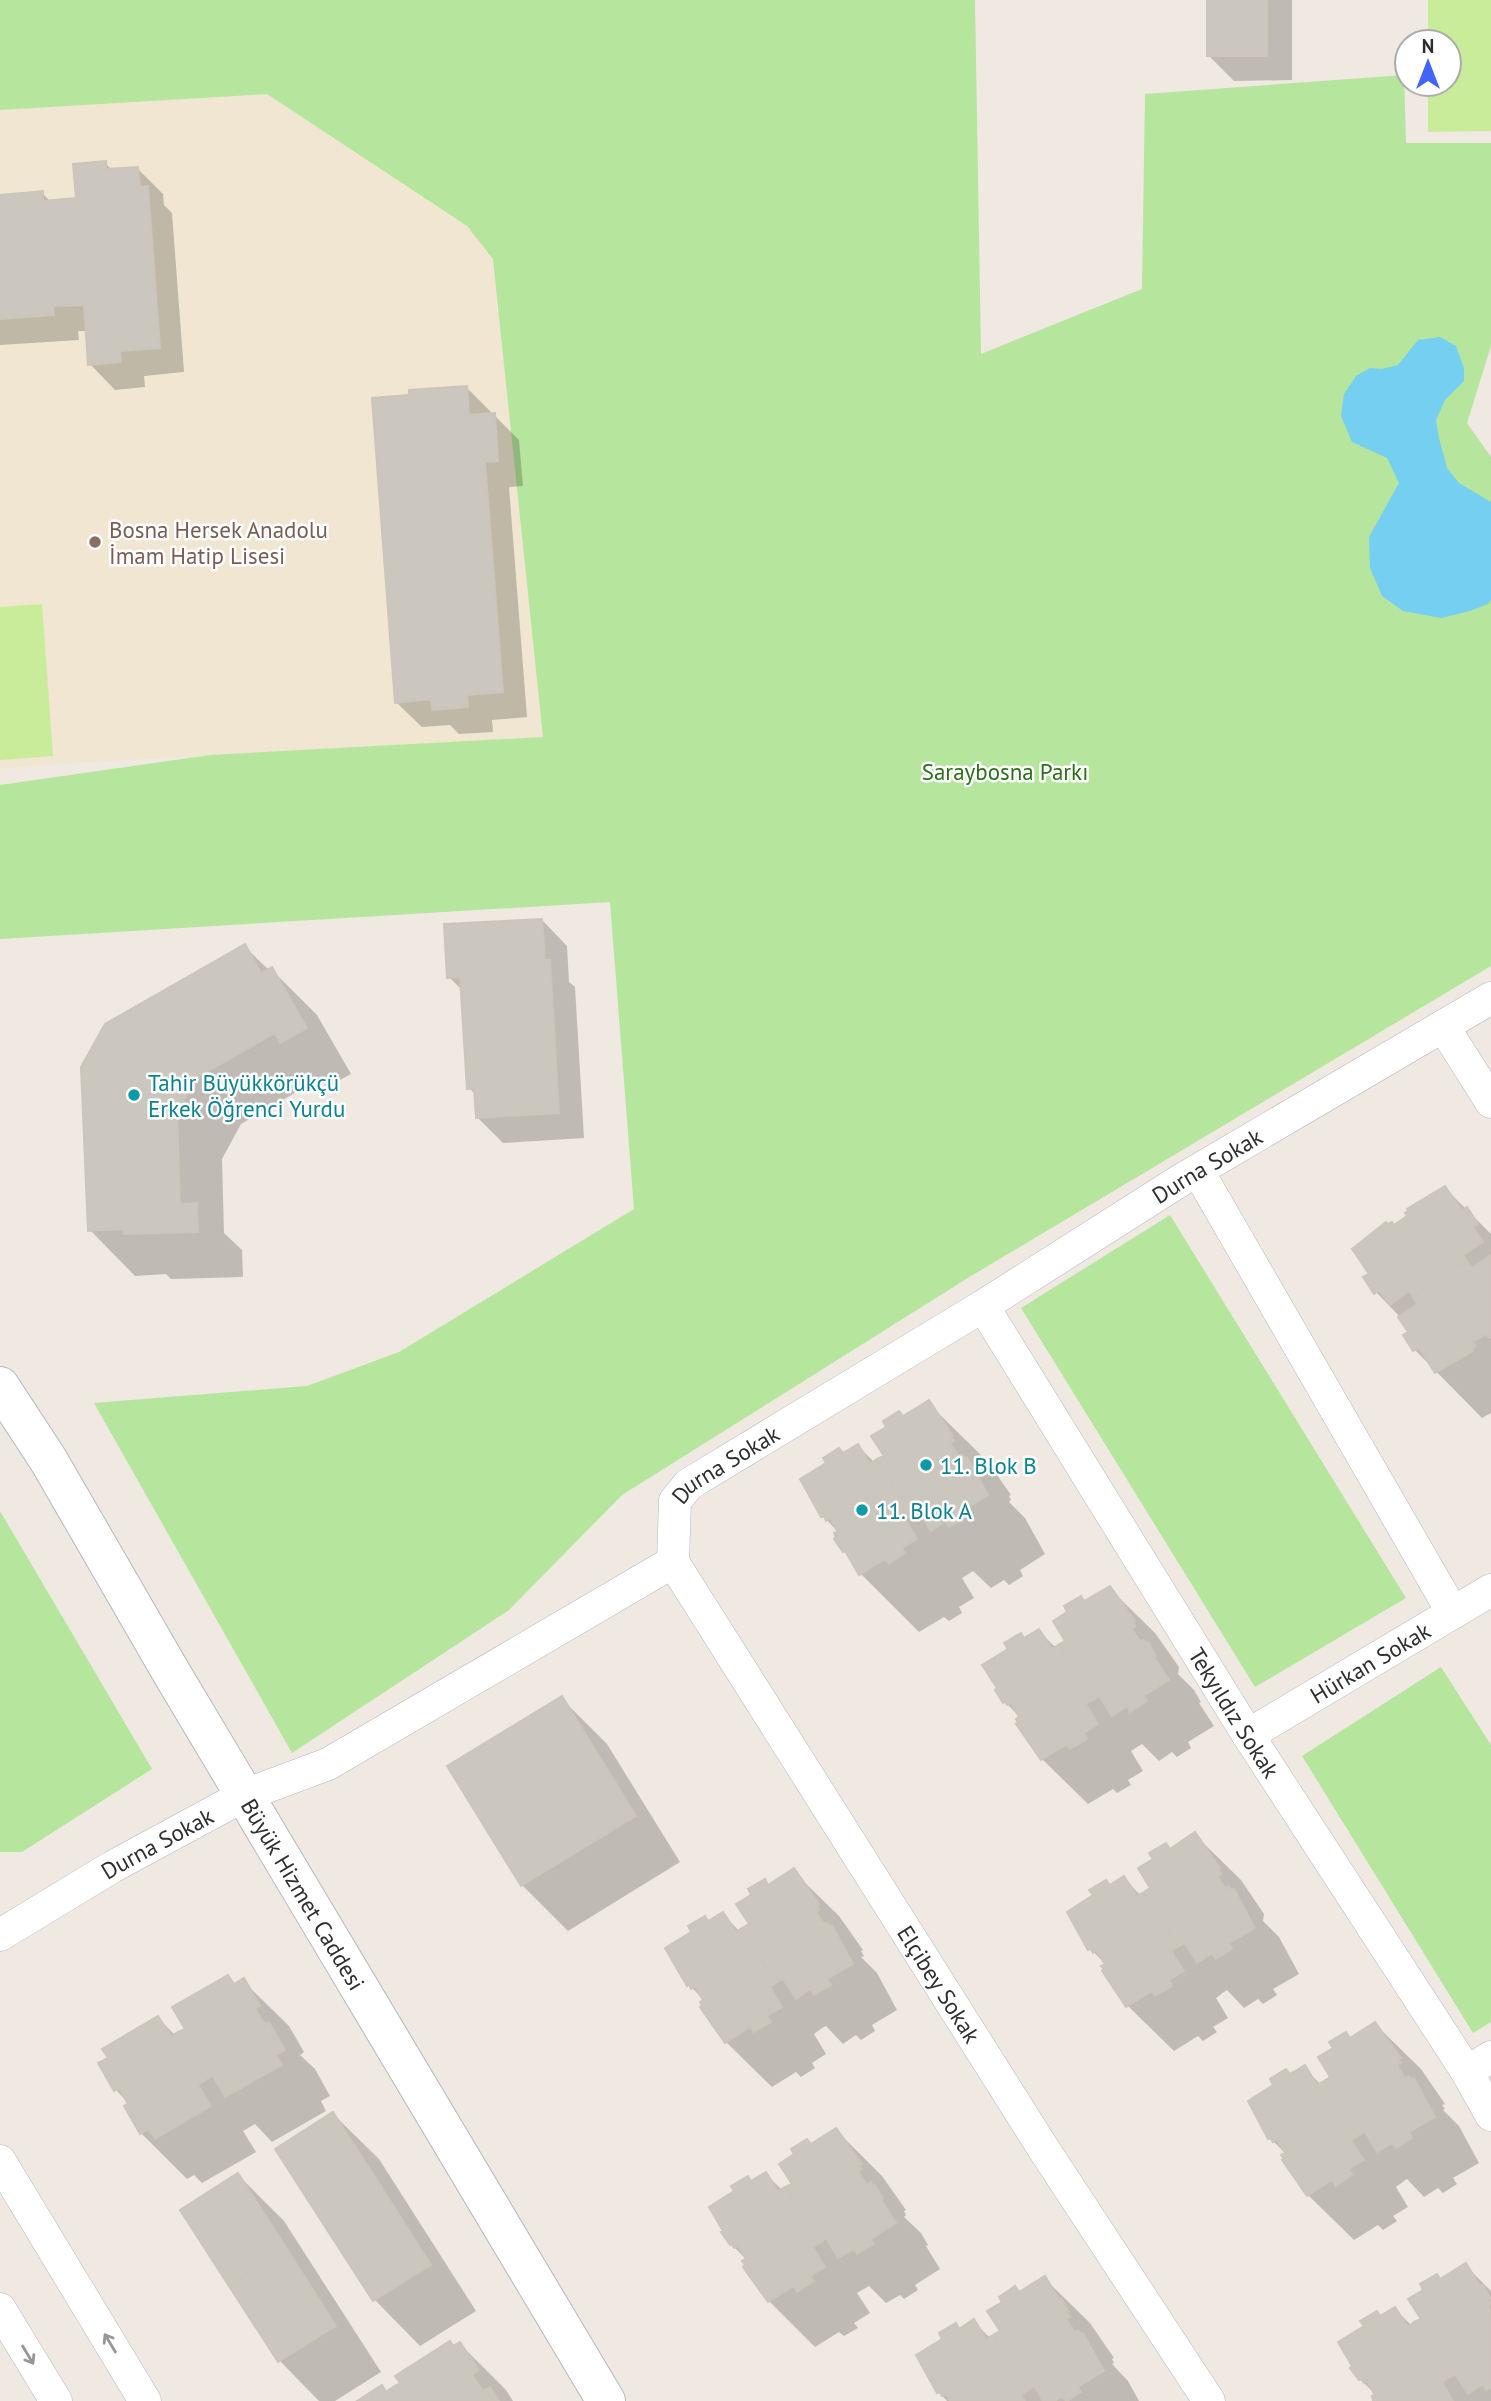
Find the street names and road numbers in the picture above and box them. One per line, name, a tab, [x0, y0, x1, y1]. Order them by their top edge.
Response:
street label: Durna Sokak	[1146, 1121, 1267, 1210]
street label: Durna Sokak	[665, 1418, 784, 1509]
street label: Hürkan Sokak	[1305, 1615, 1435, 1709]
street label: Tekyıldız Sokak	[1183, 1642, 1286, 1783]
street label: Büyük Hizmet Caddesi	[235, 1793, 372, 1995]
street label: Durna Sokak	[95, 1801, 218, 1885]
street label: Elçibey Sokak	[892, 1920, 987, 2048]

